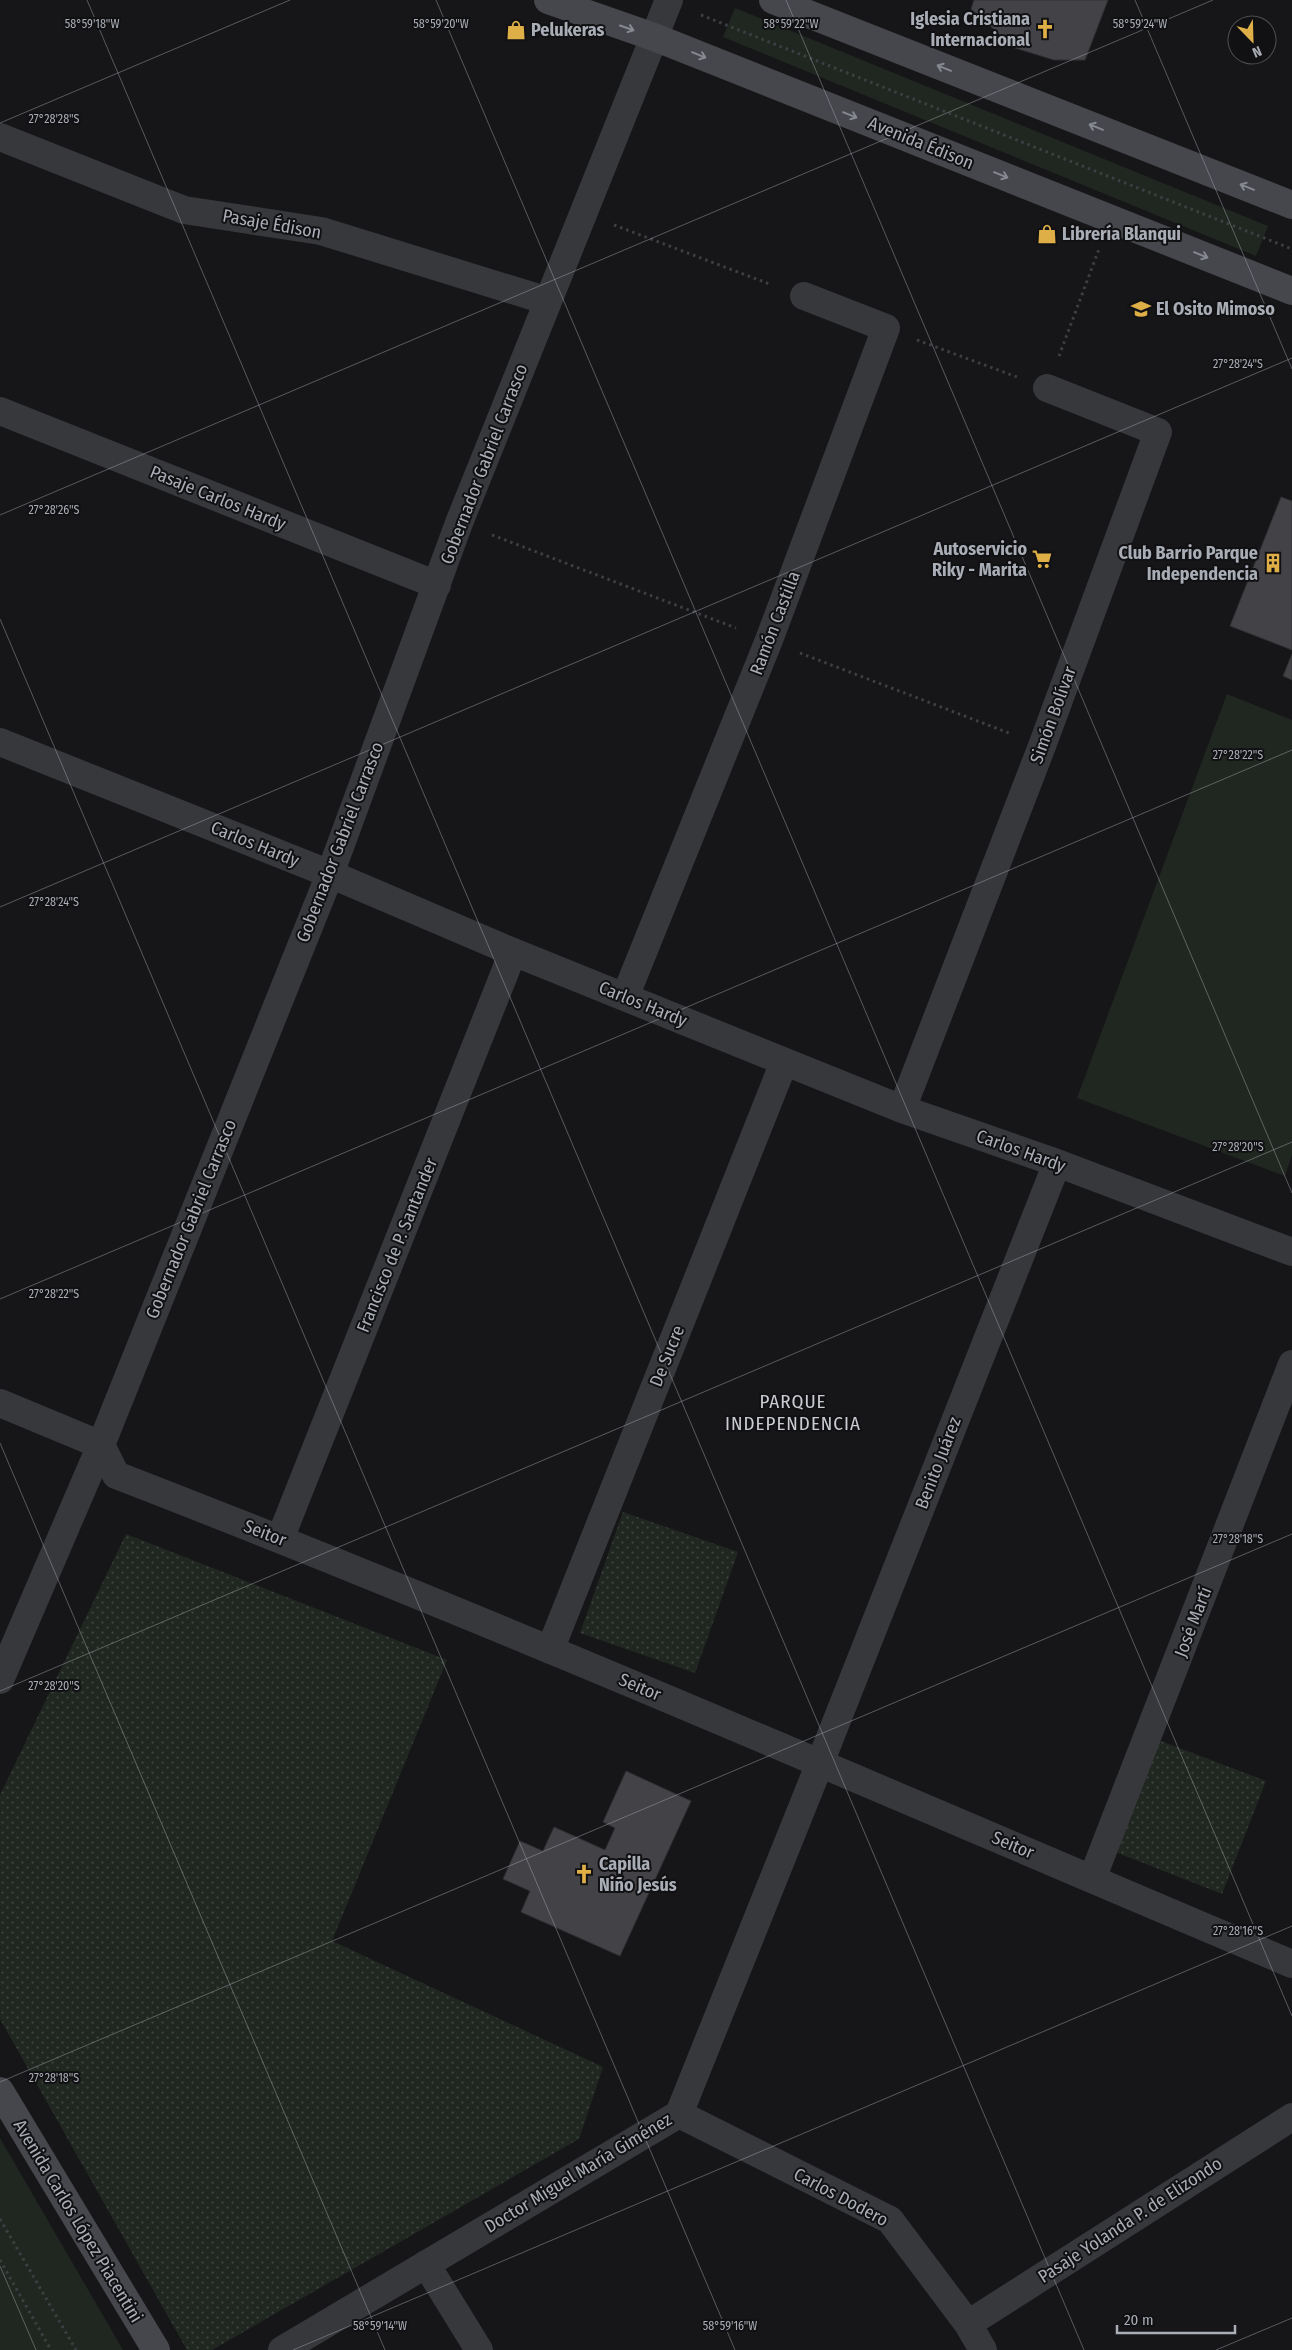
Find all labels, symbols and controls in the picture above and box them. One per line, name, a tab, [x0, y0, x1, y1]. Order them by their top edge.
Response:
place label: Iglesia Cristiana Internacional	[910, 8, 1030, 51]
north arrow	[1227, 15, 1277, 65]
text: 58°59'18"W	[65, 17, 119, 31]
text: 58°59'20"W	[413, 17, 469, 31]
text: 58°59'22"W	[764, 17, 818, 31]
text: 58°59'24"W	[1113, 17, 1167, 31]
church icon: Iglesia Cristiana Internacional	[1034, 18, 1056, 40]
shop icon: Pelukeras	[505, 19, 527, 41]
place label: Pelukeras	[531, 19, 605, 41]
one-way arrow	[618, 24, 634, 33]
text: N	[1250, 42, 1264, 61]
one-way arrow	[691, 51, 706, 60]
one-way arrow	[937, 62, 952, 71]
one-way arrow	[842, 111, 857, 120]
street label: Avenida Édison	[865, 111, 977, 174]
text: 27°28'28"S	[29, 112, 80, 126]
one-way arrow	[1088, 122, 1103, 131]
one-way arrow	[993, 171, 1008, 180]
one-way arrow	[1240, 182, 1255, 191]
street label: Pasaje Édison	[221, 204, 323, 244]
shop icon: Librería Blanqui	[1036, 223, 1058, 245]
place label: Librería Blanqui	[1062, 223, 1181, 245]
one-way arrow	[1193, 250, 1208, 260]
school or university icon: El Osito Mimoso	[1130, 298, 1152, 320]
place label: El Osito Mimoso	[1156, 298, 1275, 320]
text: 27°28'24"S	[1213, 357, 1263, 371]
street label: Gobernador Gabriel Carrasco	[436, 361, 532, 567]
street label: Pasaje Carlos Hardy	[147, 461, 289, 535]
text: 27°28'26"S	[29, 503, 79, 517]
place label: Autoservicio Riky - Marita	[932, 538, 1027, 581]
place label: Club Barrio Parque Independencia	[1119, 542, 1258, 585]
supermarket icon: Autoservicio Riky - Marita	[1031, 548, 1053, 570]
building icon: Club Barrio Parque Independencia	[1262, 552, 1284, 574]
street label: Ramón Castilla	[745, 568, 805, 678]
street label: Simón Bolívar	[1025, 663, 1081, 767]
street label: Gobernador Gabriel Carrasco	[292, 739, 388, 945]
text: 27°28'22"S	[1213, 748, 1263, 762]
street label: Carlos Hardy	[208, 816, 302, 872]
text: 27°28'24"S	[29, 895, 79, 909]
street label: Carlos Hardy	[596, 976, 690, 1032]
street label: Gobernador Gabriel Carrasco	[141, 1116, 241, 1322]
street label: Carlos Hardy	[973, 1125, 1069, 1177]
text: 27°28'20"S	[1212, 1140, 1264, 1154]
street label: Francisco de P. Santander	[352, 1154, 442, 1336]
text: 27°28'22"S	[29, 1287, 79, 1301]
street label: De Sucre	[645, 1322, 689, 1390]
district label: PARQUE INDEPENDENCIA	[725, 1390, 861, 1435]
street label: Benito Juárez	[910, 1414, 966, 1512]
street label: Seitor	[241, 1515, 290, 1551]
text: 27°28'18"S	[1213, 1532, 1263, 1546]
street label: José Martí	[1170, 1583, 1217, 1660]
street label: Seitor	[616, 1668, 665, 1706]
text: 27°28'20"S	[28, 1679, 80, 1693]
street label: Seitor	[989, 1826, 1038, 1864]
place label: Capilla Niño Jesús	[599, 1853, 677, 1896]
church icon: Capilla Niño Jesús	[573, 1863, 595, 1885]
text: 27°28'16"S	[1213, 1924, 1263, 1938]
text: 27°28'18"S	[29, 2071, 79, 2085]
street label: Doctor Miguel María Giménez	[480, 2108, 676, 2238]
street label: Avenida Carlos López Piacentini	[9, 2116, 147, 2326]
street label: Pasaje Yolanda P. de Elizondo	[1034, 2152, 1226, 2288]
street label: Carlos Dodero	[790, 2163, 892, 2231]
scale bar	[1117, 2302, 1234, 2334]
text: 20 m	[1124, 2311, 1154, 2329]
text: 58°59'14"W	[353, 2319, 407, 2333]
text: 58°59'16"W	[703, 2319, 757, 2333]

